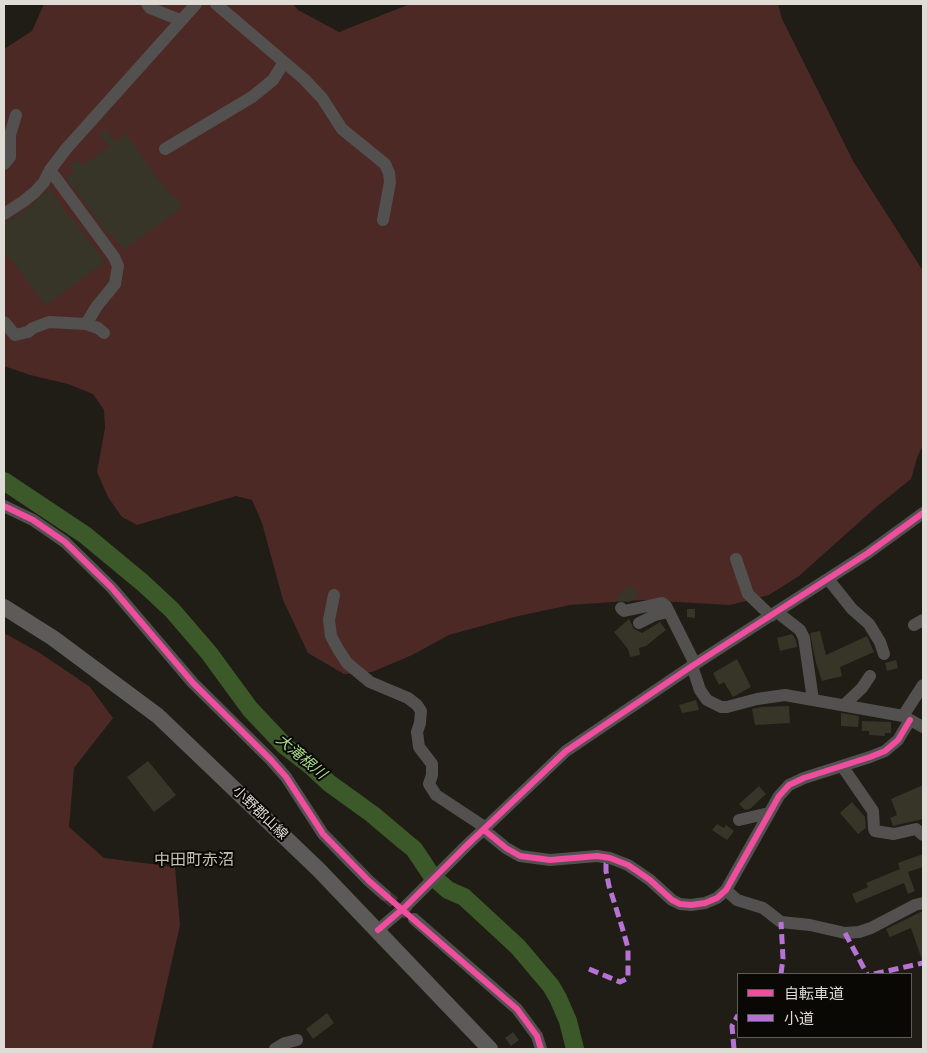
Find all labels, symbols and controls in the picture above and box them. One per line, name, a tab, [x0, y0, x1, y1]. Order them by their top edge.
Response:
water label: 大滝根川	[272, 731, 330, 783]
street label: 小野郡山線	[229, 783, 291, 843]
district label: 中田町赤沼	[154, 850, 234, 870]
legend	[737, 973, 912, 1038]
text: 自転車道	[784, 984, 844, 1003]
text: 小道	[784, 1009, 814, 1028]

